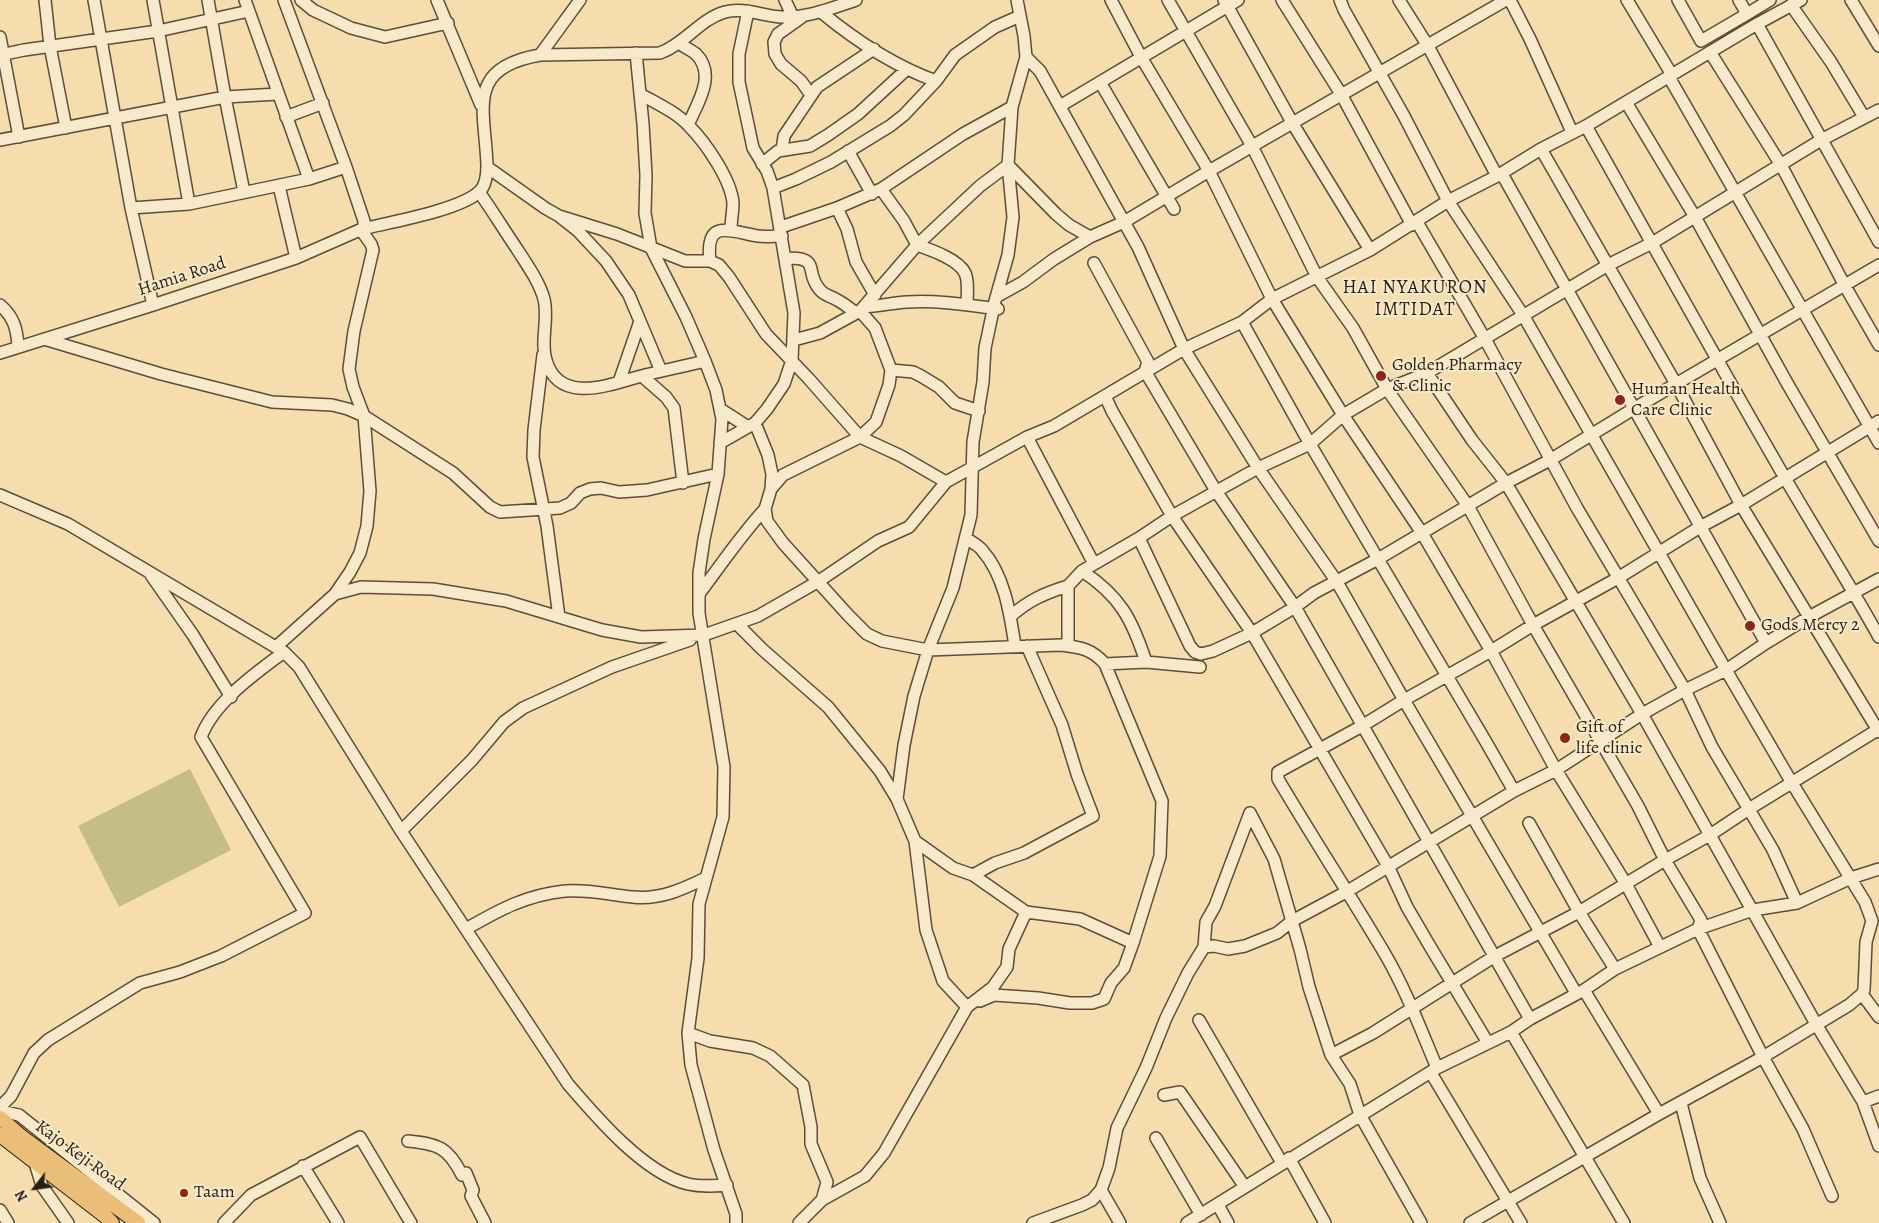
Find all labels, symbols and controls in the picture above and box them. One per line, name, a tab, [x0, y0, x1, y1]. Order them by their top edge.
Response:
street label: Hamia Road	[135, 253, 229, 301]
district label: HAI NYAKURON IMTIDAT	[1341, 277, 1489, 321]
place label: Golden Pharmacy & Clinic	[1392, 355, 1522, 398]
marker: Golden Pharmacy & Clinic	[1374, 369, 1388, 383]
place label: Human Health Care Clinic	[1631, 379, 1741, 422]
marker: Human Health Care Clinic	[1613, 393, 1627, 407]
place label: Gods Mercy 2	[1761, 615, 1860, 637]
marker: Gods Mercy 2	[1743, 619, 1757, 633]
place label: Gift of life clinic	[1576, 717, 1642, 760]
marker: Gift of life clinic	[1558, 731, 1572, 745]
street label: Kajo Keji Road	[31, 1116, 129, 1196]
north arrow	[10, 1163, 60, 1213]
place label: Taam	[194, 1182, 235, 1204]
text: N	[11, 1187, 32, 1205]
marker: Taam	[178, 1187, 190, 1199]

